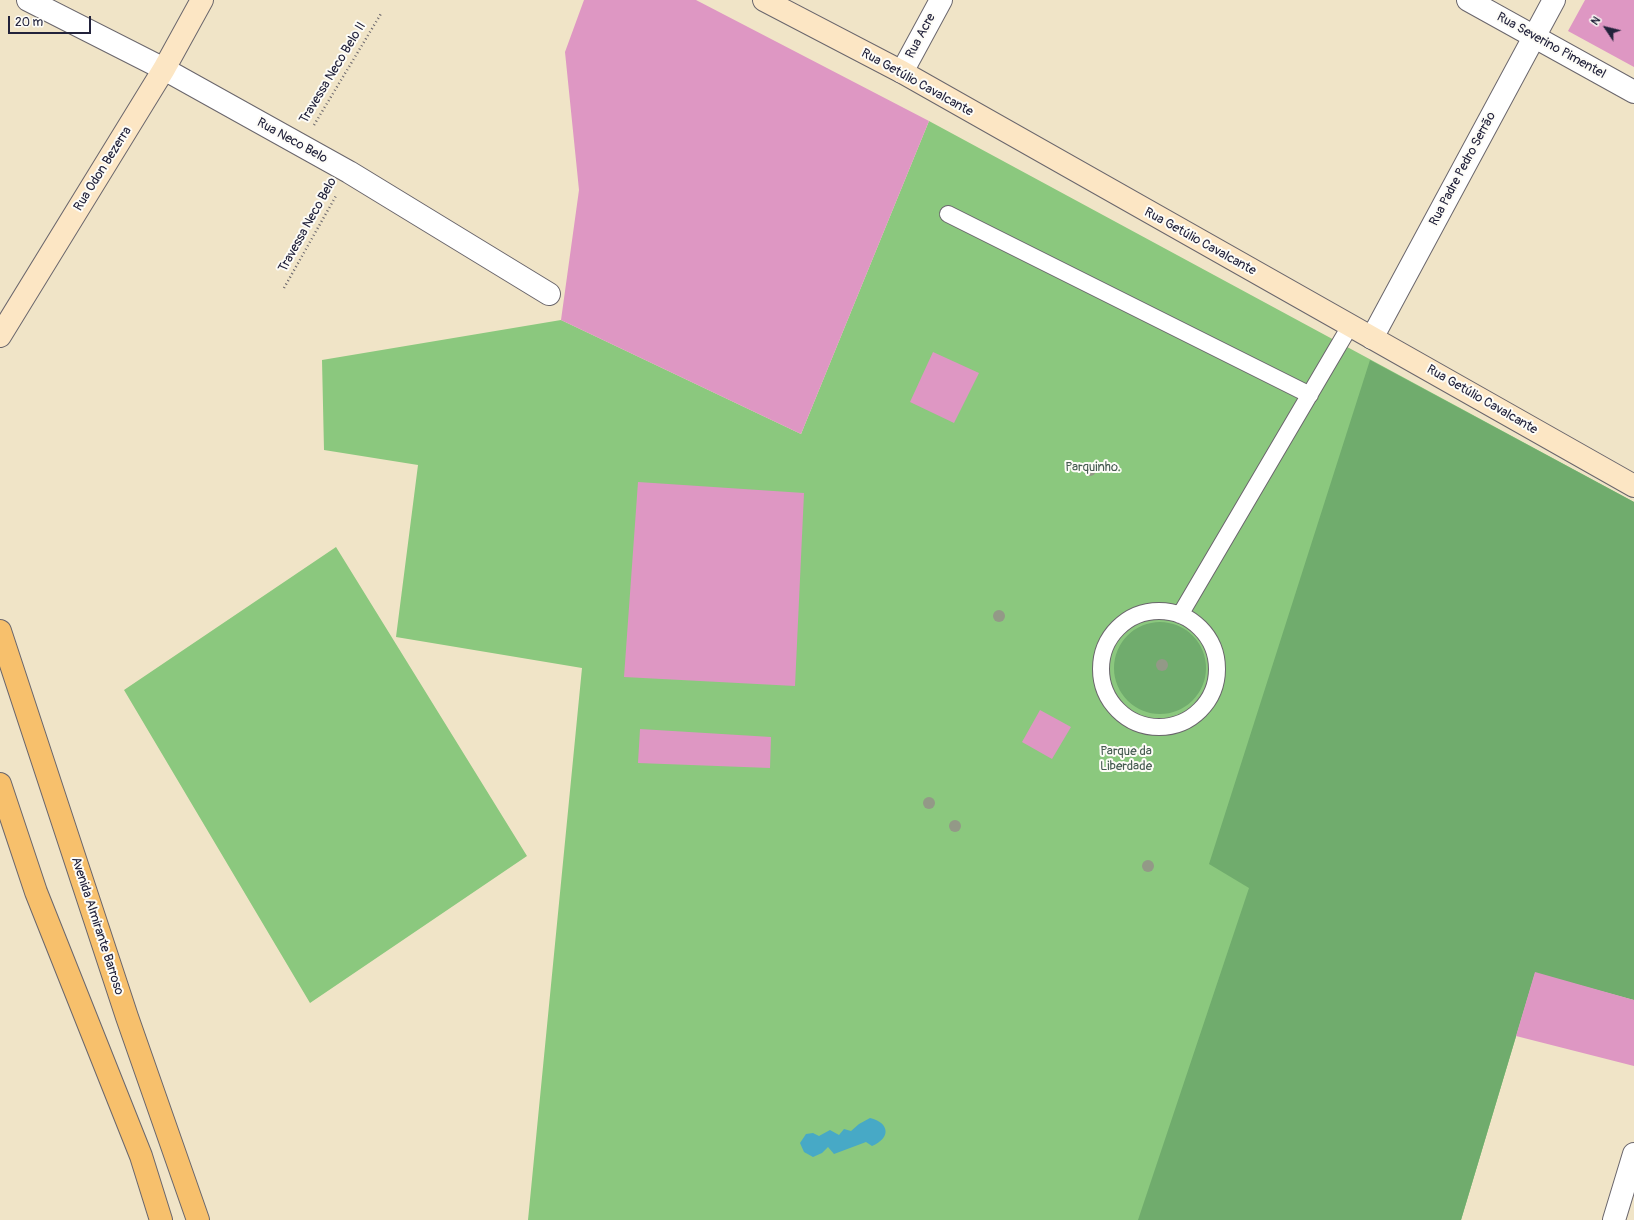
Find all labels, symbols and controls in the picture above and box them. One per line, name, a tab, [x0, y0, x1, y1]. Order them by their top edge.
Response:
scale bar	[10, 8, 93, 34]
north arrow	[1586, 8, 1626, 48]
street label: Rua Severino Pimentel	[1494, 10, 1608, 82]
street label: Rua Acre	[903, 11, 939, 61]
text: N	[1588, 14, 1603, 28]
text: 20 m	[15, 15, 43, 30]
street label: Travessa Neco Belo II	[296, 19, 370, 127]
street label: Rua Getúlio Cavalcante	[858, 46, 976, 120]
street label: Rua Padre Pedro Serrão	[1426, 109, 1500, 229]
street label: Rua Neco Belo	[254, 115, 330, 167]
street label: Rua Odon Bezerra	[71, 124, 135, 214]
street label: Travessa Neco Belo	[276, 175, 340, 275]
street label: Rua Getúlio Cavalcante	[1141, 205, 1259, 279]
street label: Rua Getúlio Cavalcante	[1424, 362, 1540, 438]
park label: Parquinho.	[1065, 460, 1121, 476]
park label: Parque da Liberdade	[1100, 744, 1152, 775]
street label: Avenida Almirante Barroso	[67, 855, 127, 997]

